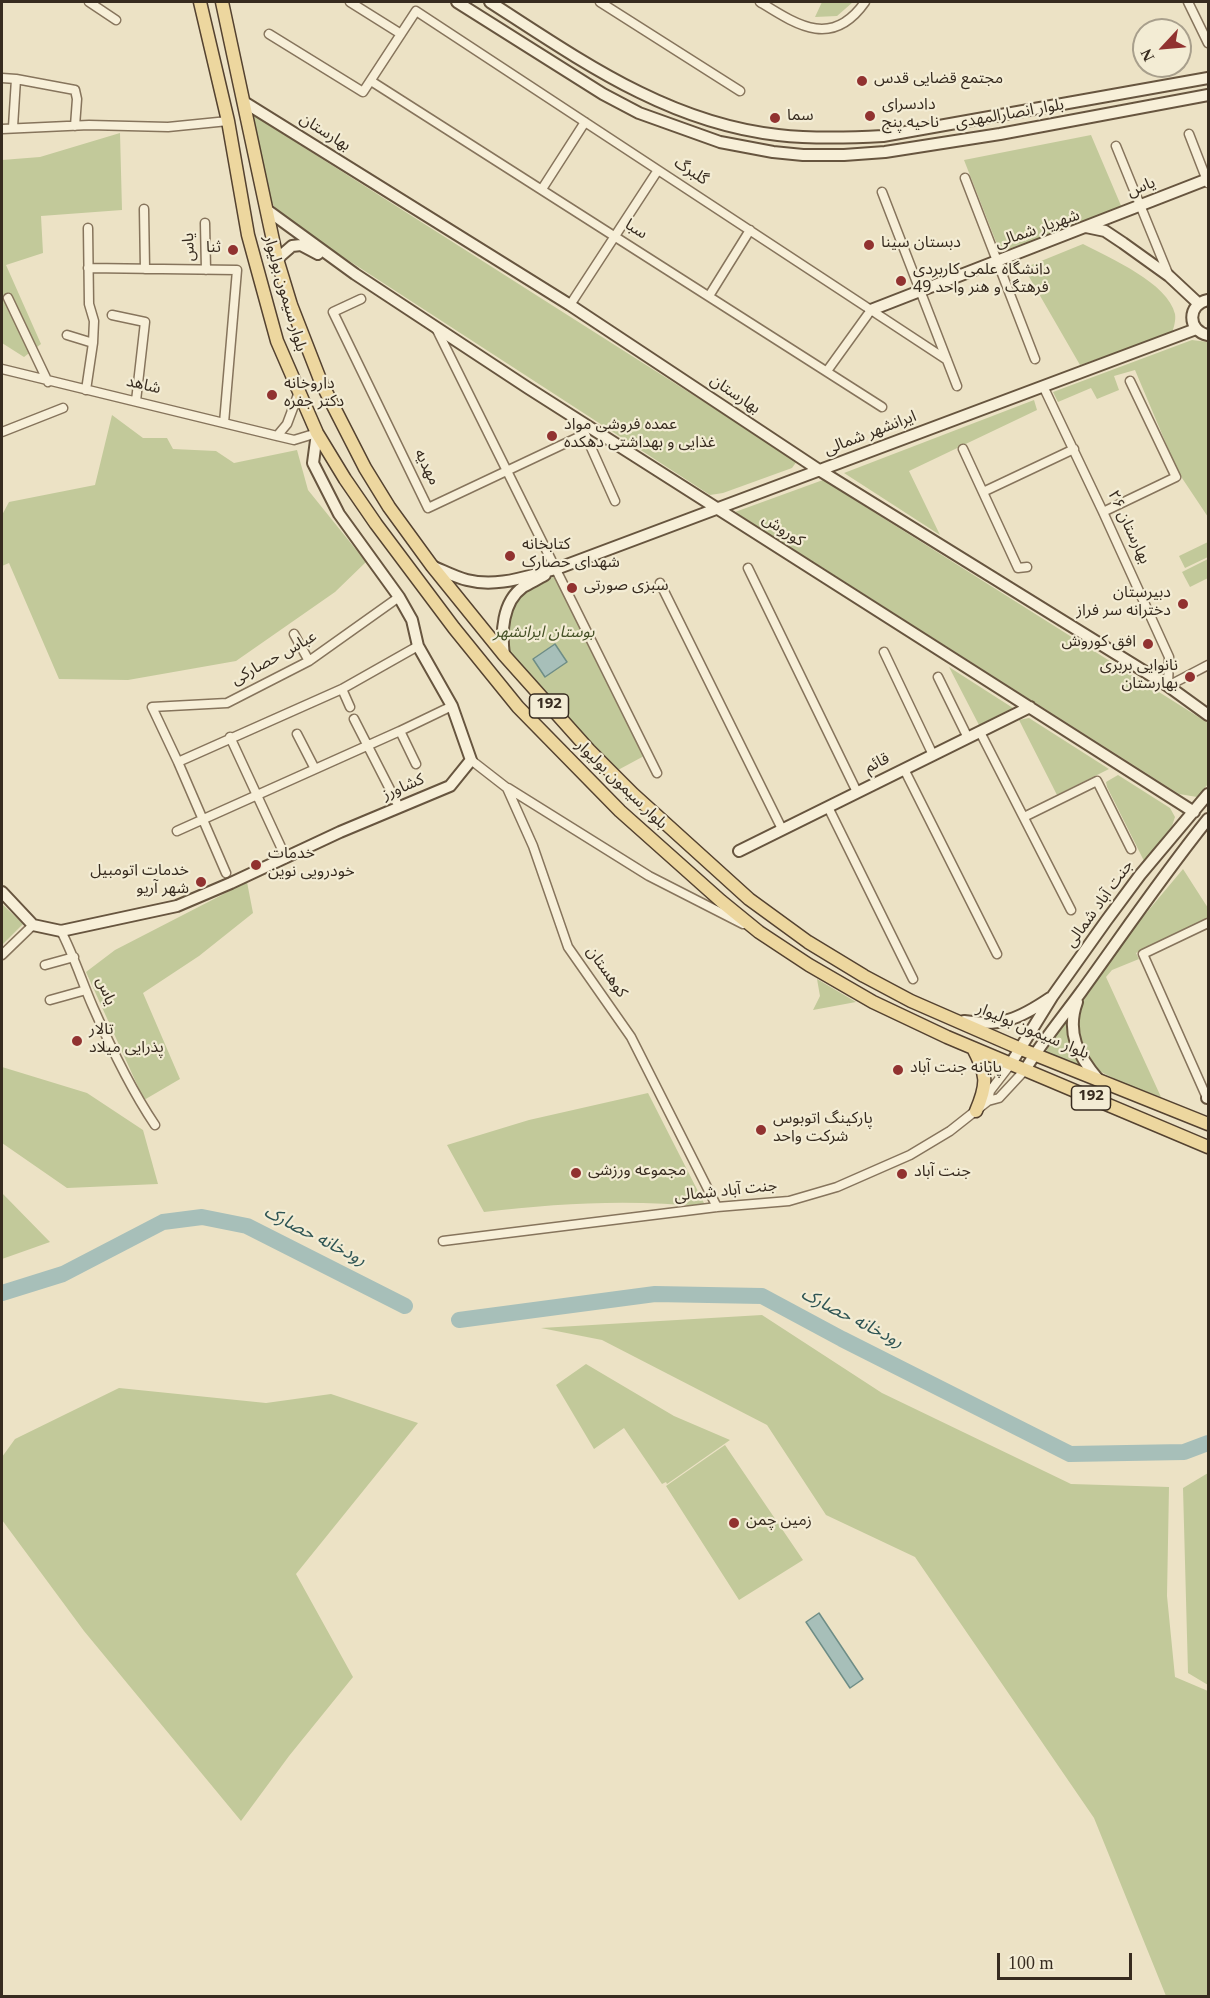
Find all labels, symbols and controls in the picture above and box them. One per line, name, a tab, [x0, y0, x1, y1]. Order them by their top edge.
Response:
north arrow	[1132, 18, 1192, 78]
text: N	[1137, 46, 1157, 64]
place label: مجتمع قضایی قدس	[874, 71, 1003, 91]
marker: مجتمع قضایی قدس	[855, 74, 869, 88]
place label: دادسرای ناحیه پنج	[882, 97, 939, 135]
street label: بلوار انصارالمهدی	[954, 97, 1066, 135]
place label: سما	[787, 108, 813, 128]
marker: دادسرای ناحیه پنج	[863, 109, 877, 123]
street label: بهارستان	[295, 111, 353, 157]
marker: سما	[768, 111, 782, 125]
street label: گلبرگ	[669, 155, 711, 191]
street label: یاس	[1125, 175, 1159, 203]
street label: شهریار شمالی	[993, 208, 1083, 254]
street label: سبا	[620, 217, 650, 245]
street label: یاس	[181, 232, 201, 262]
street label: بلوار سیمون بولیوار	[257, 234, 309, 354]
place label: دبستان سینا	[881, 235, 961, 255]
marker: دبستان سینا	[862, 238, 876, 252]
place label: ثنا	[206, 240, 221, 260]
marker: ثنا	[226, 243, 240, 257]
place label: دانشگاه علمی کاربردی فرهتگ و هنر واحد 49	[913, 262, 1050, 300]
marker: دانشگاه علمی کاربردی فرهتگ و هنر واحد 49	[894, 274, 908, 288]
street label: بهارستان	[705, 372, 763, 420]
street label: شاهد	[124, 374, 162, 400]
place label: داروخانه دکتر جفره	[284, 376, 344, 414]
marker: داروخانه دکتر جفره	[265, 388, 279, 402]
street label: ایرانشهر شمالی	[822, 409, 920, 461]
place label: عمده فروشی مواد غذایی و بهداشتی دهکده	[564, 417, 716, 455]
marker: عمده فروشی مواد غذایی و بهداشتی دهکده	[545, 429, 559, 443]
street label: مهدیه	[408, 447, 442, 489]
street label: بهارستان ۲۶	[1102, 488, 1152, 568]
street label: کوروش	[757, 511, 807, 553]
place label: کتابخانه شهدای حصارک	[522, 537, 620, 575]
marker: کتابخانه شهدای حصارک	[503, 549, 517, 563]
place label: سبزی صورتی	[584, 578, 669, 598]
marker: سبزی صورتی	[565, 581, 579, 595]
place label: دبیرستان دخترانه سر فراز	[1076, 585, 1171, 623]
marker: دبیرستان دخترانه سر فراز	[1176, 597, 1190, 611]
park label: بوستان ایرانشهر	[494, 625, 594, 645]
street label: عباس حصارکی	[229, 629, 321, 691]
place label: افق کوروش	[1061, 634, 1136, 654]
marker: افق کوروش	[1141, 637, 1155, 651]
place label: نانوایی بربری بهارستان	[1100, 658, 1178, 696]
marker: نانوایی بربری بهارستان	[1183, 670, 1197, 684]
road number: 192	[530, 694, 568, 718]
street label: بلوار سیمون بولیوار	[570, 737, 670, 835]
street label: قائم	[863, 751, 893, 779]
street label: کشاورز	[380, 772, 428, 806]
place label: خدمات خودرویی نوین	[268, 846, 355, 884]
marker: خدمات خودرویی نوین	[249, 858, 263, 872]
street label: جنت آباد شمالی	[1063, 858, 1139, 952]
place label: خدمات اتومبیل شهر آریو	[90, 863, 189, 901]
marker: خدمات اتومبیل شهر آریو	[194, 875, 208, 889]
street label: کوهستان	[580, 944, 630, 1002]
street label: یاس	[90, 975, 118, 1009]
street label: بلوار سیمون بولیوار	[973, 1001, 1091, 1065]
place label: تالار پذرایی میلاد	[89, 1022, 164, 1060]
marker: تالار پذرایی میلاد	[70, 1034, 84, 1048]
place label: پایانه جنت آباد	[910, 1060, 1002, 1080]
marker: پایانه جنت آباد	[891, 1063, 905, 1077]
road number: 192	[1072, 1086, 1110, 1110]
place label: پارکینگ اتوبوس شرکت واحد	[773, 1111, 873, 1149]
marker: پارکینگ اتوبوس شرکت واحد	[754, 1123, 768, 1137]
place label: مجموعه ورزشی	[588, 1163, 686, 1183]
place label: جنت آباد	[914, 1164, 971, 1184]
marker: مجموعه ورزشی	[569, 1166, 583, 1180]
marker: جنت آباد	[895, 1167, 909, 1181]
street label: جنت آباد شمالی	[674, 1178, 778, 1208]
water label: رودخانه حصارک	[259, 1203, 369, 1273]
water label: رودخانه حصارک	[796, 1285, 906, 1355]
place label: زمین چمن	[746, 1513, 812, 1533]
marker: زمین چمن	[727, 1516, 741, 1530]
scale bar	[1000, 1941, 1135, 1979]
text: 100 m	[1008, 1953, 1054, 1973]

